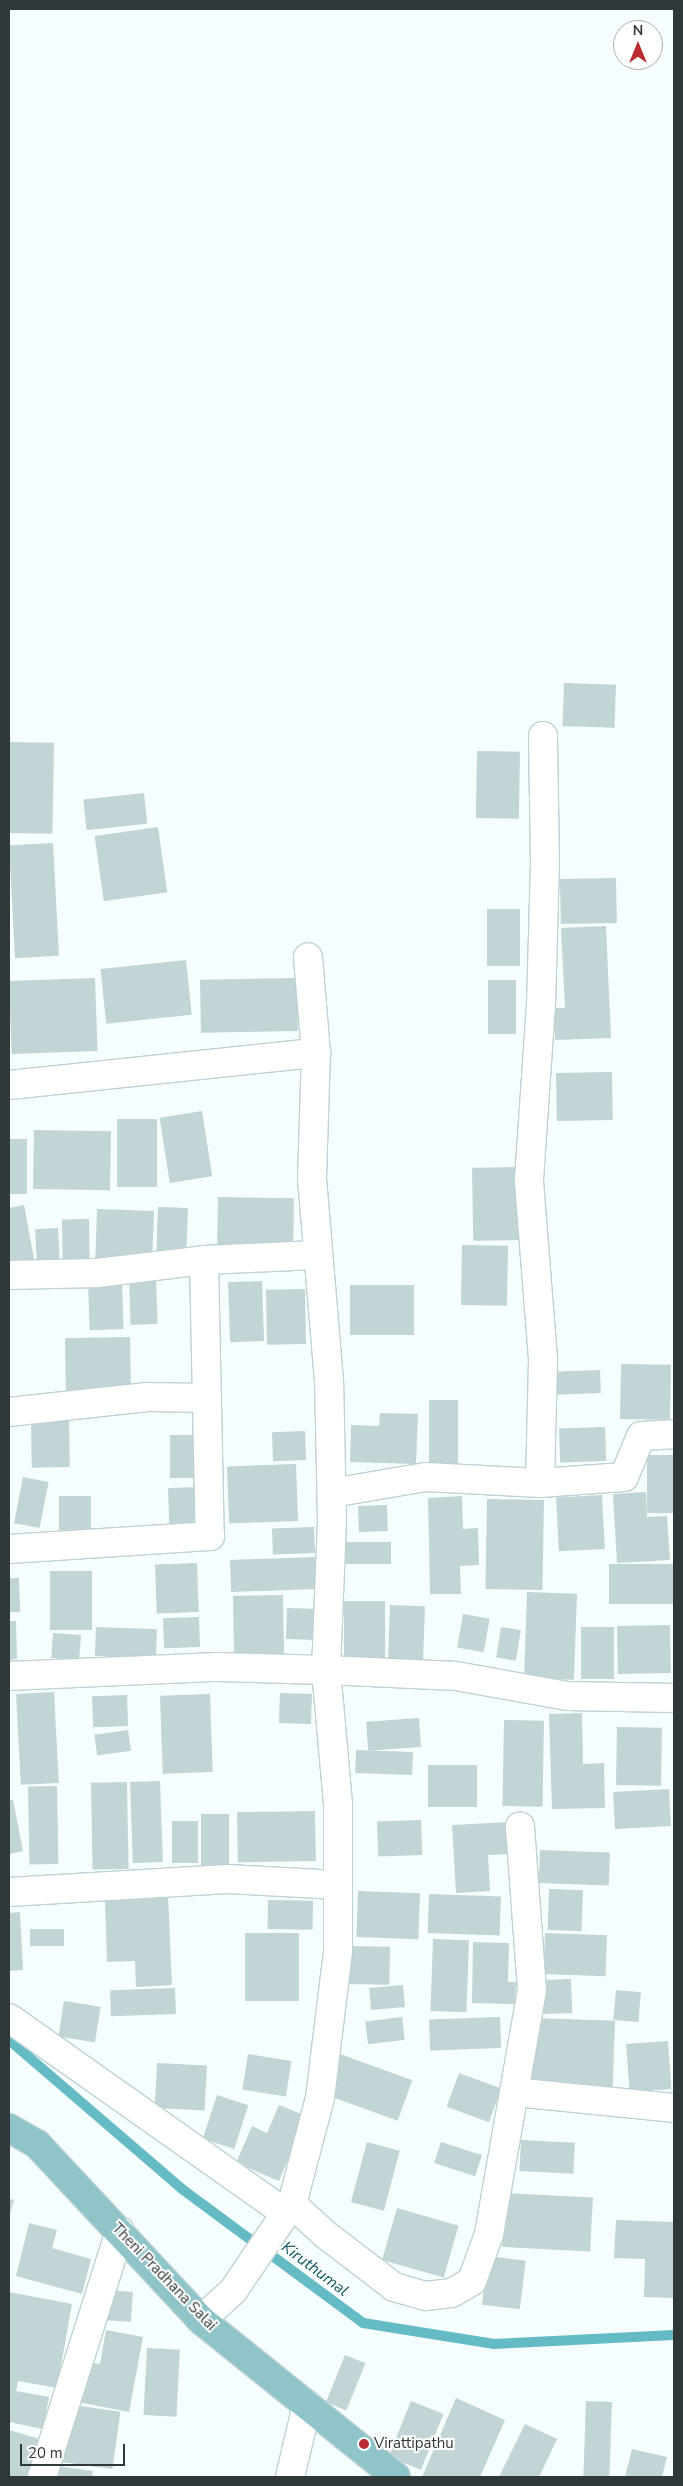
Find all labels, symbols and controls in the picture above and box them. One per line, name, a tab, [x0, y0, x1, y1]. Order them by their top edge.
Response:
north arrow	[613, 20, 663, 70]
text: N	[633, 21, 643, 40]
street label: Theni Pradhana Salai	[108, 2219, 220, 2335]
water label: Kiruthumal	[278, 2238, 352, 2300]
scale bar	[22, 2434, 128, 2466]
place label: Virattipathu	[374, 2435, 454, 2453]
marker: Virattipathu	[358, 2438, 370, 2450]
text: 20 m	[28, 2443, 63, 2463]

